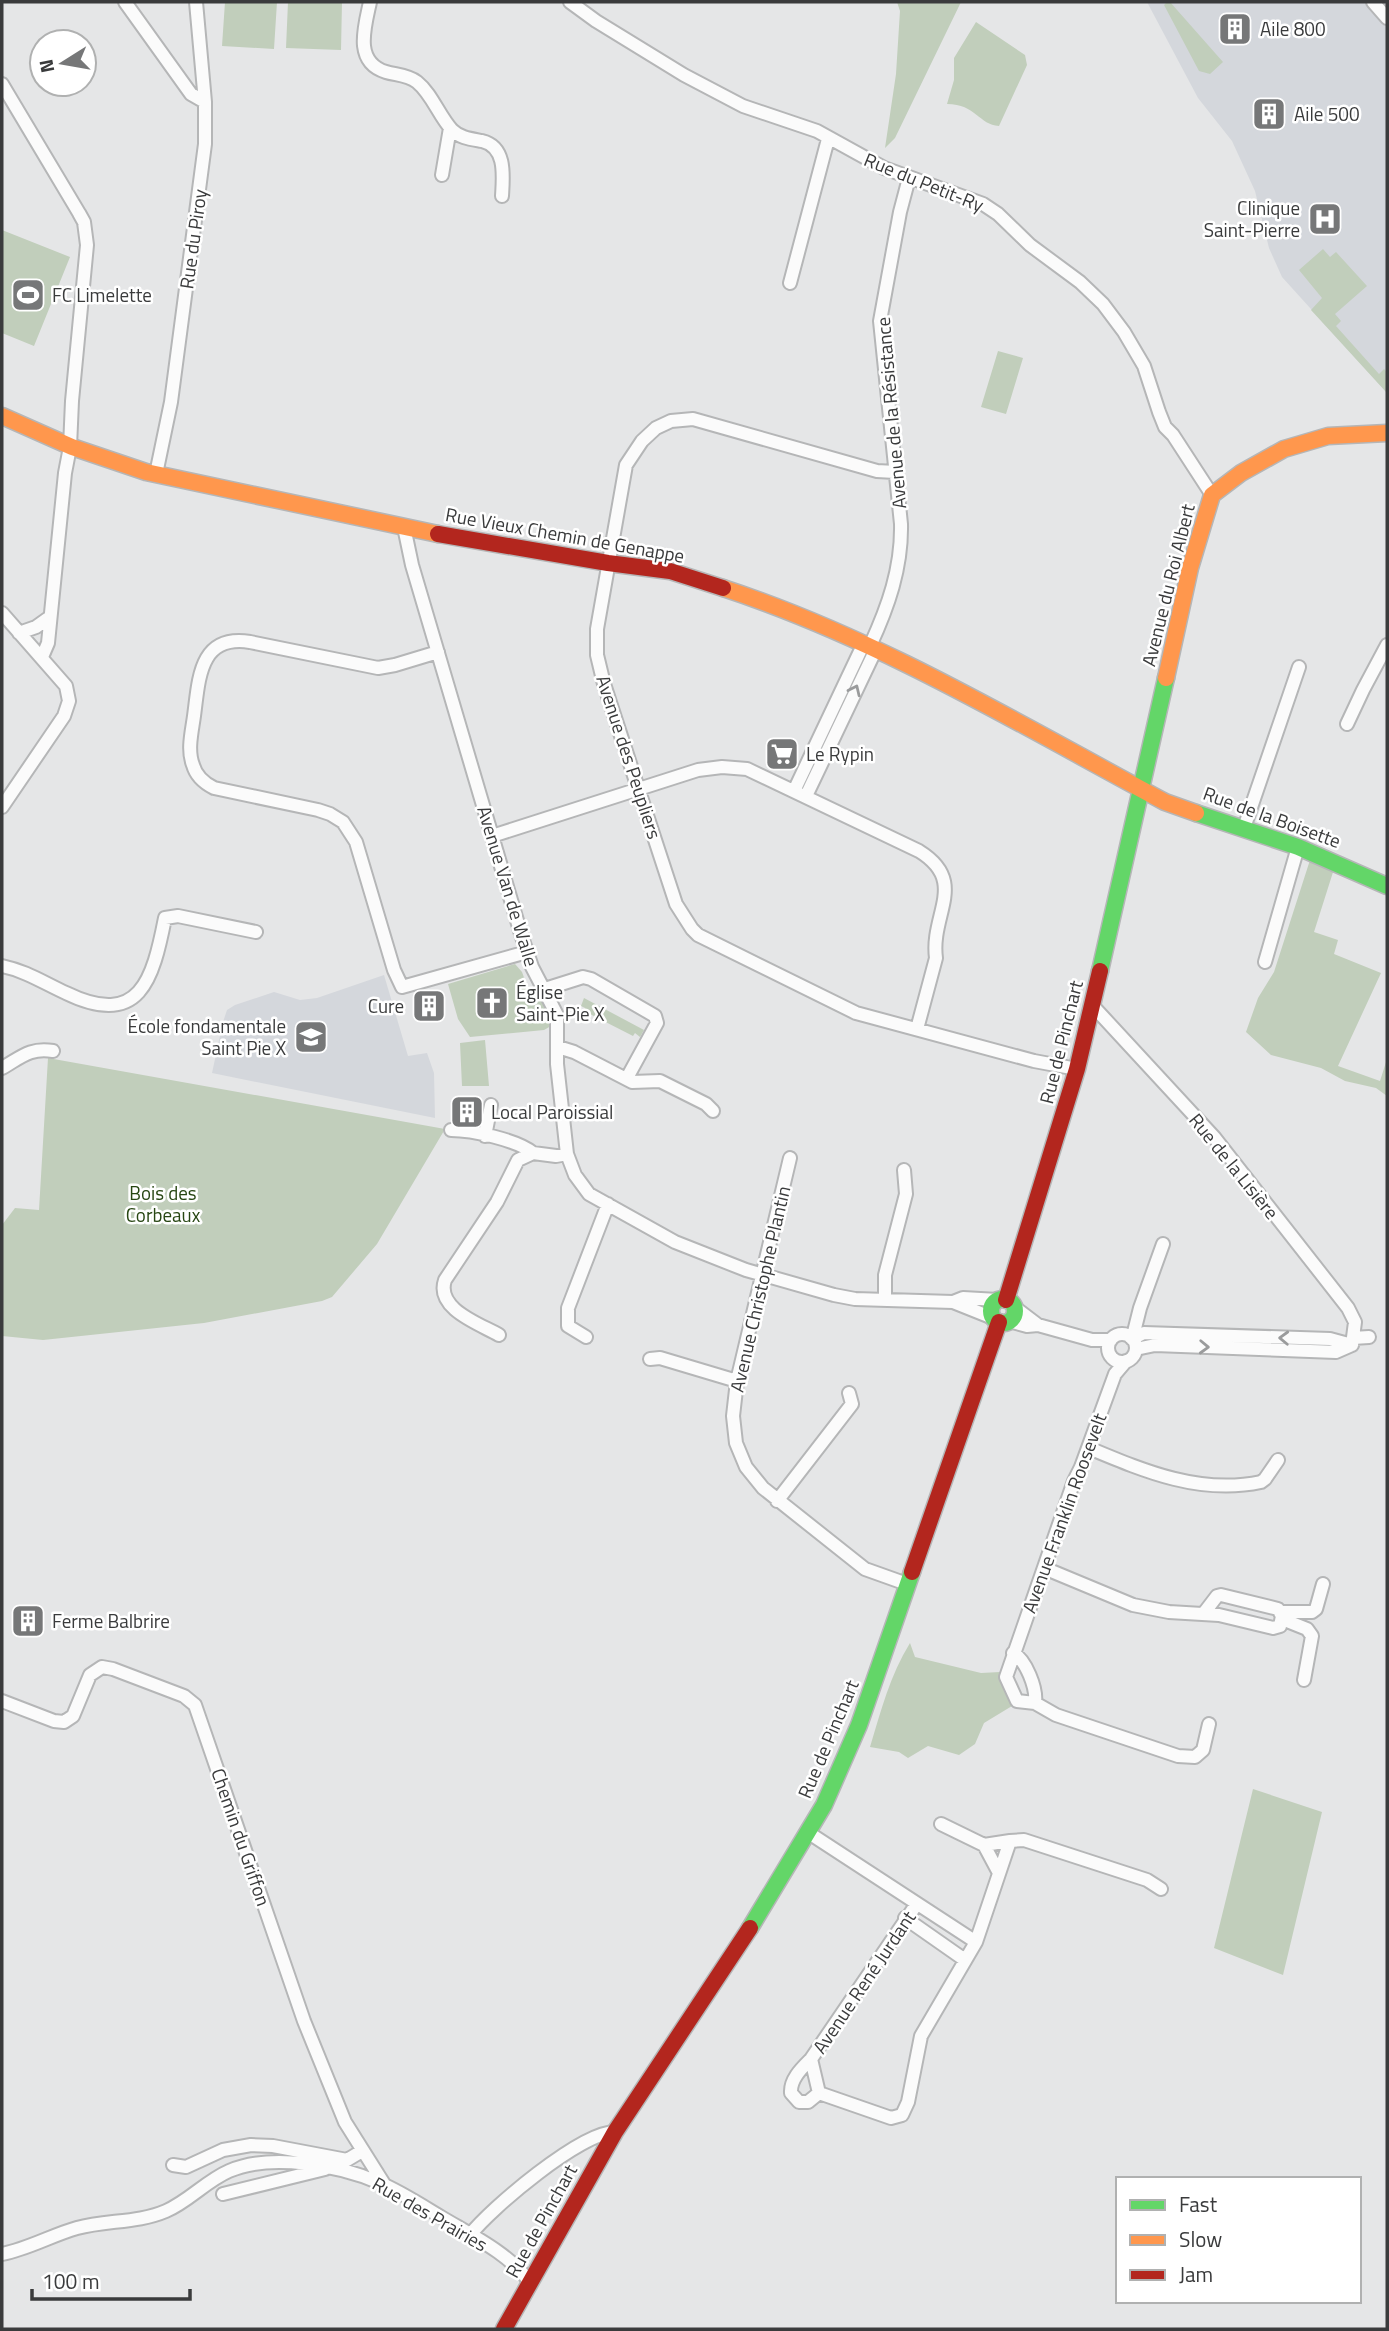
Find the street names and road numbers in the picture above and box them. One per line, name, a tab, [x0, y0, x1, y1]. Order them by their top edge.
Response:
street label: Rue du Petit-Ry	[860, 144, 988, 219]
street label: Rue du Piroy	[171, 187, 214, 291]
street label: Avenue de la Résistance	[868, 316, 913, 510]
street label: Rue Vieux Chemin de Genappe	[443, 499, 687, 570]
street label: Avenue du Roi Albert	[1133, 500, 1202, 669]
street label: Avenue des Peupliers	[589, 671, 670, 843]
street label: Rue de la Boisette	[1199, 778, 1345, 855]
street label: Avenue Van de Walle	[470, 802, 547, 970]
street label: Rue de Pinchart	[1031, 977, 1090, 1107]
street label: Rue de la Lisière	[1182, 1106, 1286, 1225]
street label: Avenue Christophe Plantin	[722, 1183, 797, 1395]
street label: Avenue Franklin Roosevelt	[1014, 1408, 1113, 1617]
street label: Rue de Pinchart	[790, 1675, 866, 1803]
street label: Chemin du Griffon	[204, 1764, 279, 1910]
street label: Avenue René Jurdant	[805, 1904, 922, 2059]
street label: Rue de Pinchart	[497, 2158, 584, 2283]
street label: Rue des Prairies	[367, 2169, 493, 2258]

